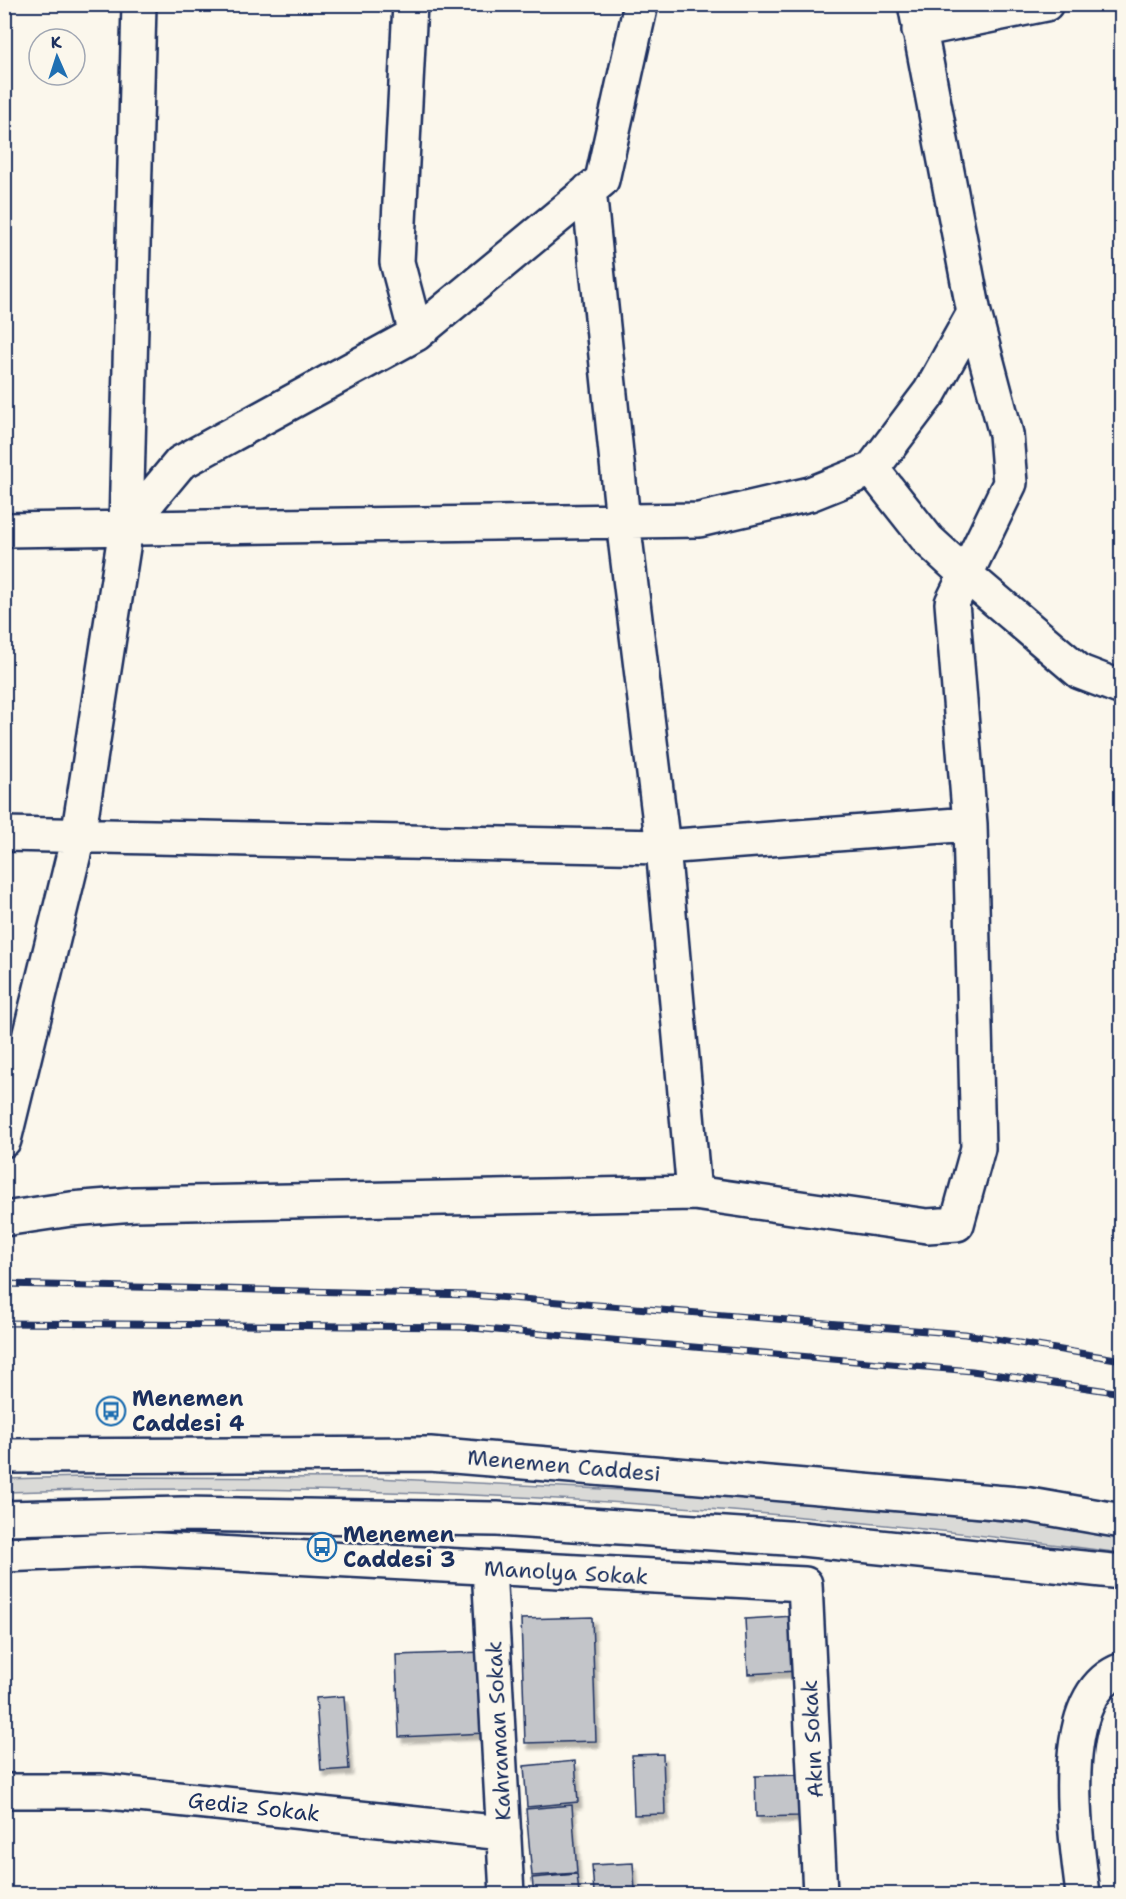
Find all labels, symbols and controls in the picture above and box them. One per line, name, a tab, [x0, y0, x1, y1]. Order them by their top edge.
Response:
north arrow	[27, 27, 87, 87]
text: K	[50, 32, 62, 53]
place label: Menemen Caddesi 4	[132, 1384, 245, 1438]
bus stop icon: Menemen Caddesi 4	[95, 1395, 127, 1427]
street label: Menemen Caddesi	[466, 1442, 662, 1488]
place label: Menemen Caddesi 3	[343, 1520, 456, 1574]
bus stop icon: Menemen Caddesi 3	[306, 1531, 338, 1563]
street label: Manolya Sokak	[483, 1553, 649, 1591]
street label: Kahraman Sokak	[479, 1640, 517, 1822]
street label: Akın Sokak	[794, 1679, 830, 1799]
street label: Gediz Sokak	[187, 1786, 321, 1828]

